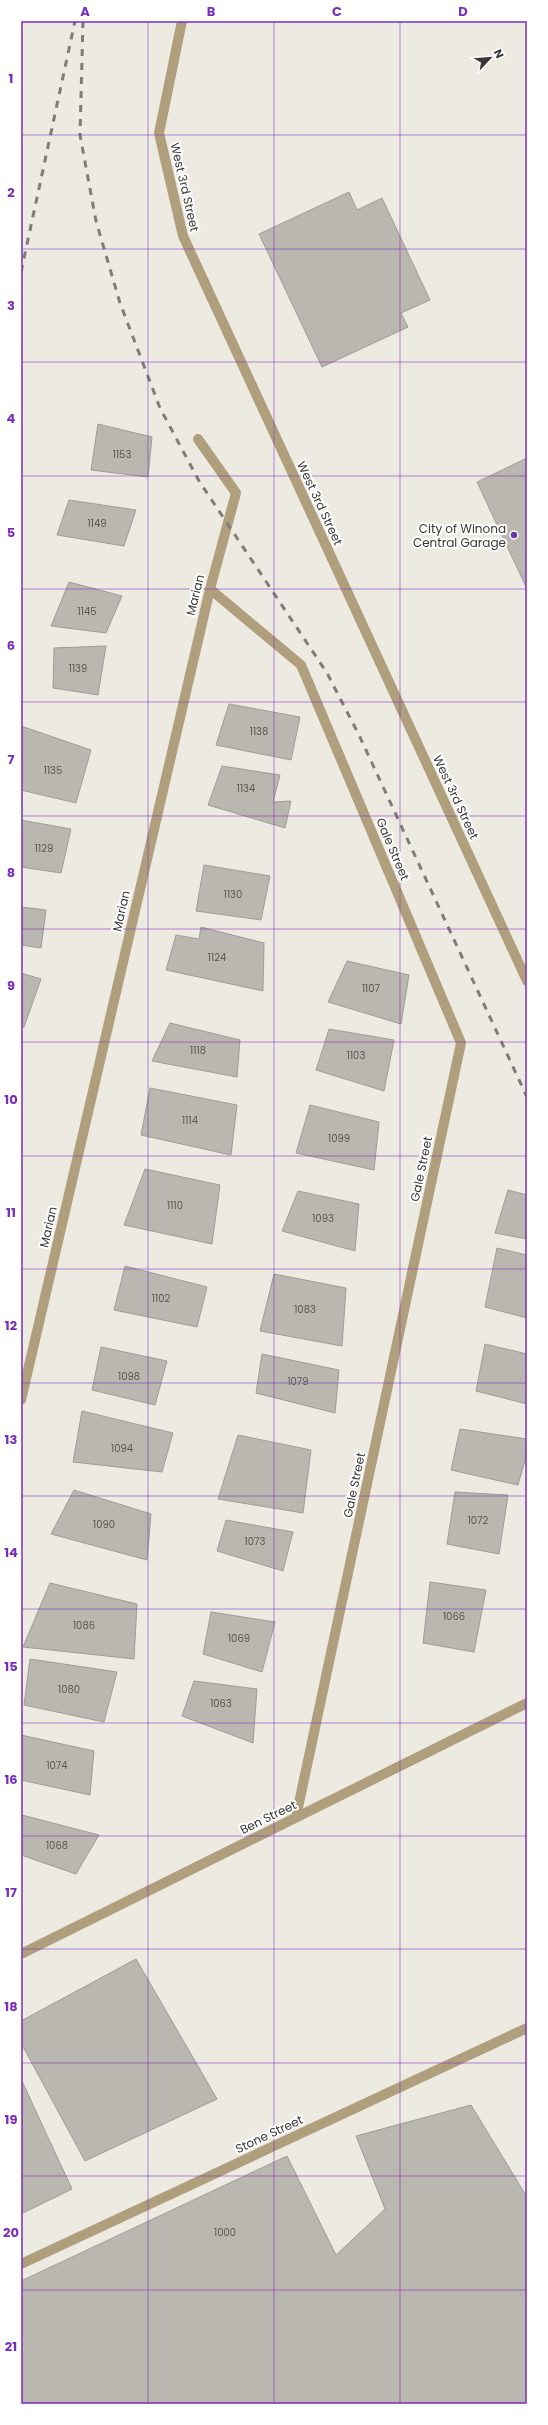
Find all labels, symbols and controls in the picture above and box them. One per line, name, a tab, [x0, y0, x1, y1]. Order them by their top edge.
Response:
text: A	[80, 2, 90, 21]
text: B	[207, 2, 216, 21]
text: C	[332, 2, 342, 21]
text: D	[458, 2, 468, 21]
north arrow	[470, 38, 510, 78]
text: N	[490, 46, 508, 61]
text: 1	[9, 69, 13, 88]
street label: West 3rd Street	[166, 141, 204, 233]
text: 2	[7, 183, 15, 202]
text: 3	[7, 296, 15, 315]
text: 4	[7, 409, 16, 428]
house number: 1153	[113, 447, 131, 462]
street label: West 3rd Street	[293, 458, 347, 548]
house number: 1149	[88, 516, 107, 531]
place label: City of Winona Central Garage	[413, 520, 506, 551]
text: 5	[7, 523, 15, 542]
marker: City of Winona Central Garage	[509, 530, 519, 540]
street label: Marian	[182, 573, 208, 617]
house number: 1145	[78, 604, 96, 619]
text: 6	[7, 636, 15, 655]
house number: 1139	[69, 661, 87, 676]
house number: 1138	[250, 724, 268, 739]
text: 7	[8, 750, 15, 769]
street label: West 3rd Street	[429, 752, 483, 842]
house number: 1135	[44, 763, 62, 778]
house number: 1134	[237, 781, 255, 796]
street label: Gale Street	[372, 815, 414, 883]
house number: 1129	[35, 841, 53, 856]
text: 8	[7, 863, 15, 882]
house number: 1130	[224, 887, 242, 902]
street label: Marian	[108, 889, 134, 933]
house number: 1124	[208, 950, 226, 965]
text: 9	[7, 976, 15, 995]
house number: 1107	[362, 981, 381, 996]
house number: 1118	[190, 1043, 206, 1058]
house number: 1103	[347, 1048, 365, 1063]
text: 10	[4, 1090, 18, 1109]
house number: 1114	[182, 1113, 198, 1128]
house number: 1099	[328, 1131, 350, 1146]
street label: Gale Street	[406, 1135, 436, 1203]
house number: 1110	[167, 1198, 183, 1213]
text: 11	[6, 1203, 16, 1222]
street label: Marian	[35, 1205, 61, 1249]
house number: 1093	[312, 1211, 334, 1226]
house number: 1102	[152, 1291, 170, 1306]
house number: 1083	[294, 1302, 316, 1317]
text: 12	[5, 1316, 18, 1335]
house number: 1098	[118, 1369, 140, 1384]
house number: 1079	[287, 1374, 309, 1389]
text: 13	[5, 1430, 18, 1449]
house number: 1094	[111, 1441, 133, 1456]
street label: Gale Street	[339, 1451, 369, 1519]
house number: 1072	[468, 1513, 489, 1528]
house number: 1090	[93, 1517, 115, 1532]
house number: 1073	[245, 1534, 266, 1549]
text: 14	[4, 1543, 18, 1562]
house number: 1066	[443, 1609, 465, 1624]
house number: 1086	[73, 1618, 95, 1633]
house number: 1069	[228, 1631, 250, 1646]
text: 15	[4, 1657, 18, 1676]
house number: 1080	[58, 1682, 80, 1697]
house number: 1063	[210, 1696, 232, 1711]
house number: 1074	[46, 1758, 68, 1773]
text: 16	[4, 1770, 18, 1789]
street label: Ben Street	[237, 1796, 299, 1838]
house number: 1068	[46, 1838, 68, 1853]
text: 17	[5, 1883, 17, 1902]
text: 18	[4, 1997, 18, 2016]
text: 19	[5, 2110, 17, 2129]
street label: Stone Street	[233, 2111, 305, 2157]
text: 20	[3, 2223, 19, 2242]
house number: 1000	[214, 2225, 236, 2240]
text: 21	[5, 2337, 17, 2356]

